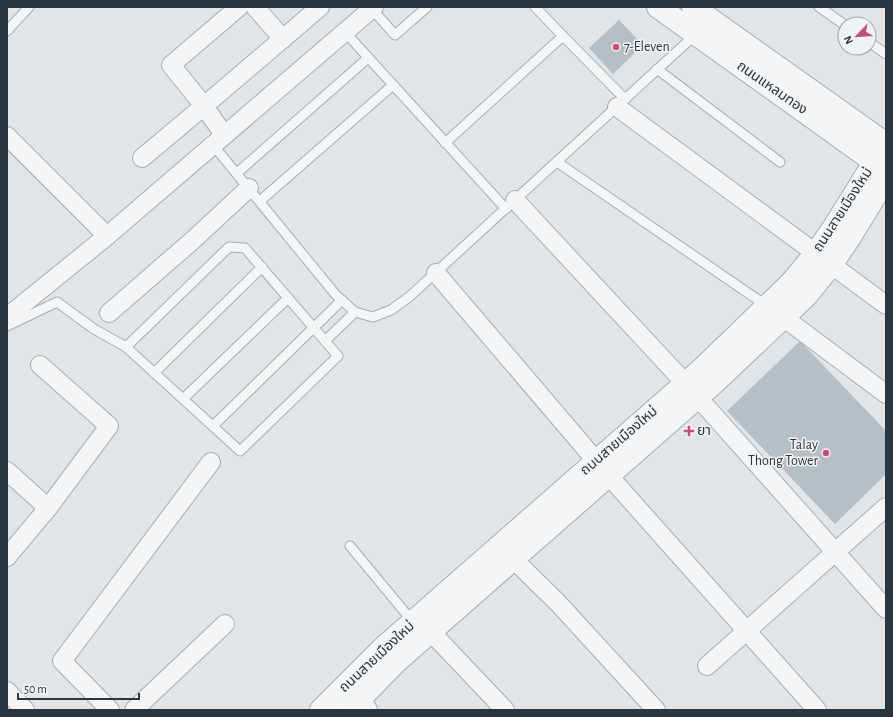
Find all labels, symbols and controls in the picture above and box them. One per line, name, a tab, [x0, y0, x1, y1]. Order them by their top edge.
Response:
north arrow	[837, 16, 877, 56]
text: N	[842, 34, 855, 46]
place label: 7-Eleven	[624, 40, 670, 54]
marker: 7-Eleven	[611, 42, 621, 52]
street label: ถนนแหลมทอง	[734, 59, 810, 117]
street label: ถนนสายเมืองใหม่	[809, 165, 875, 254]
street label: ถนนสายเมืองใหม่	[577, 402, 660, 478]
place label: ยา	[697, 424, 711, 438]
marker: ยา	[684, 426, 694, 436]
place label: Talay Thong Tower	[748, 438, 818, 468]
marker: Talay Thong Tower	[821, 448, 831, 458]
street label: ถนนสายเมืองใหม่	[335, 617, 417, 695]
scale bar	[18, 675, 139, 701]
text: 50 m	[24, 683, 47, 695]

